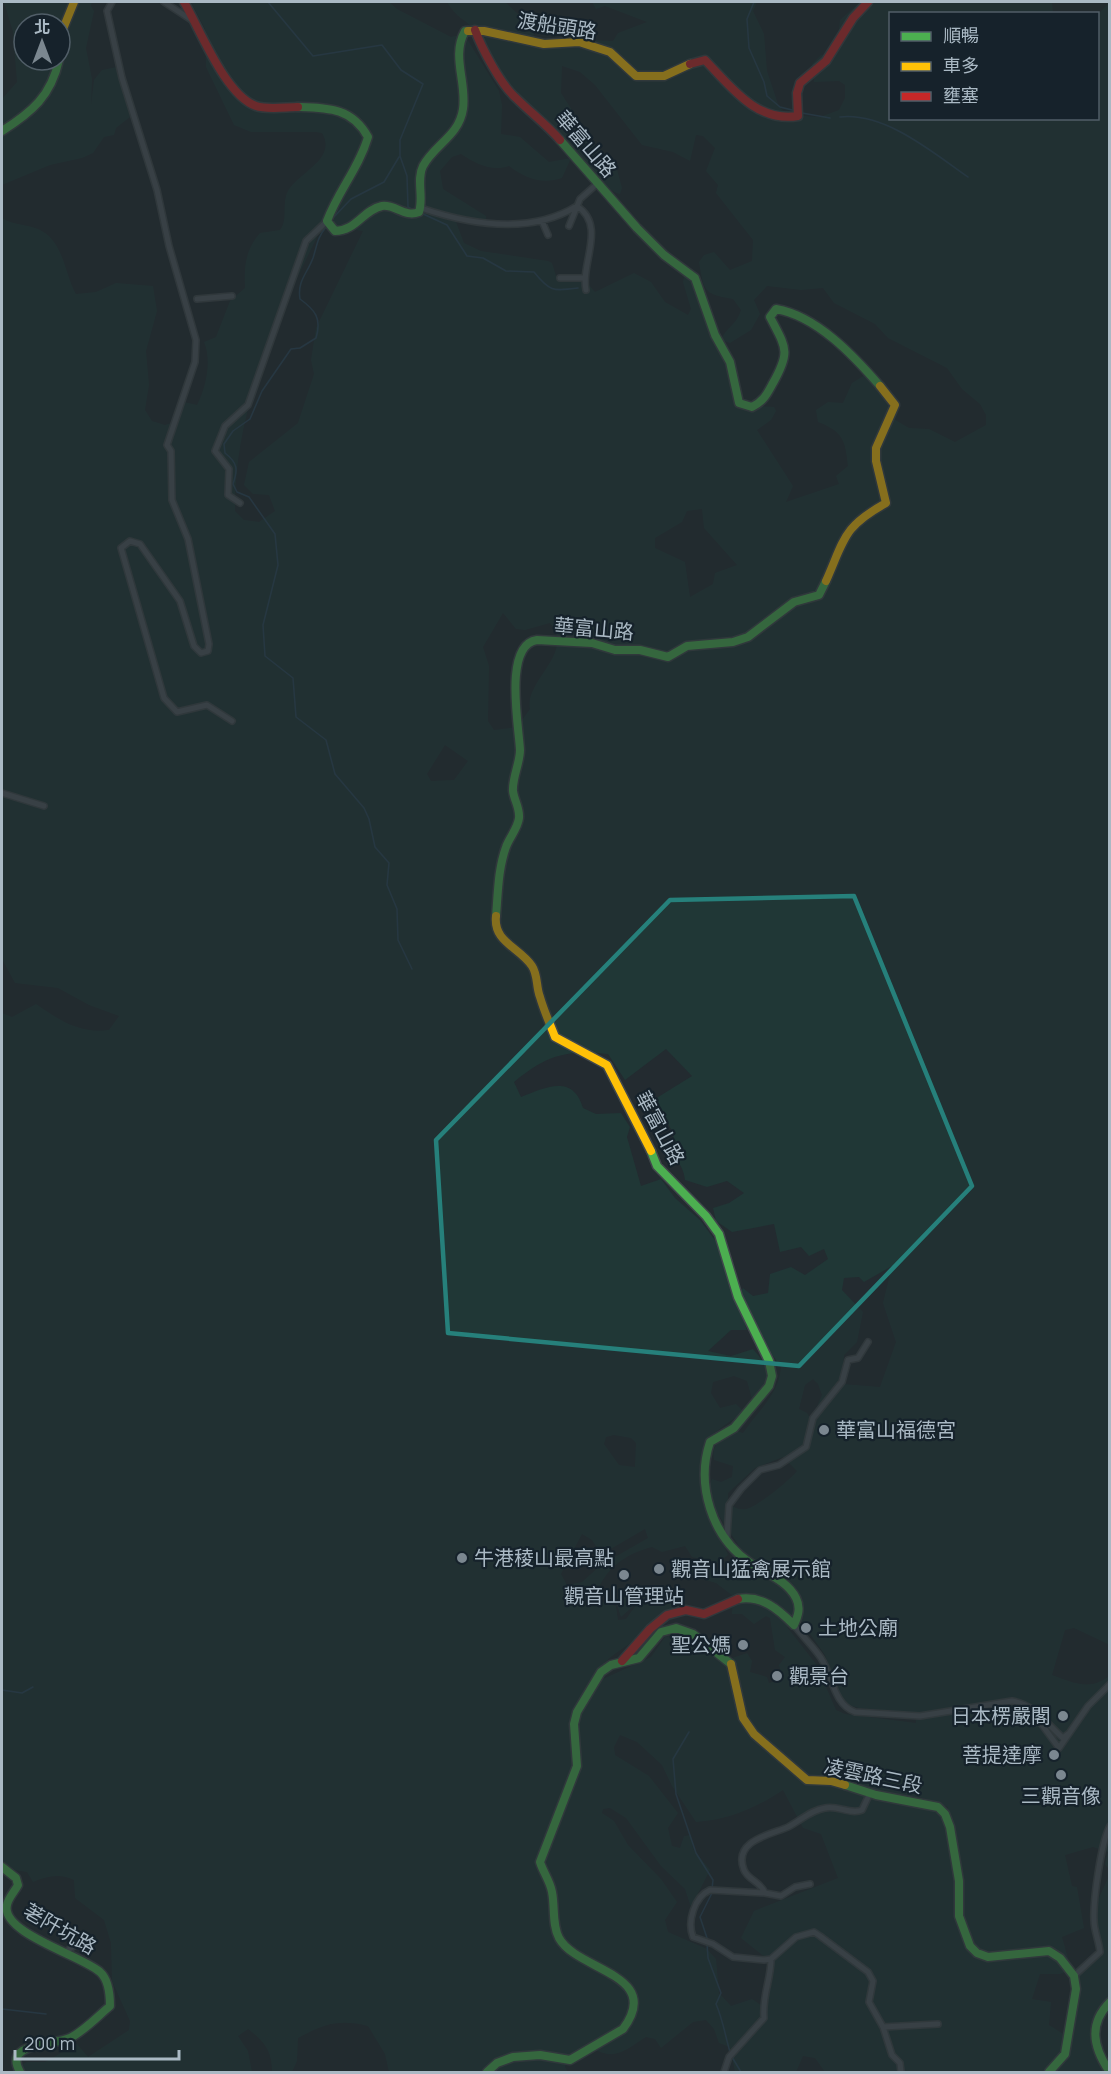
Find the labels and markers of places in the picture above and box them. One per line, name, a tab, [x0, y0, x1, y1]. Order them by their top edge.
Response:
place label: 華富山福德宮	[836, 1416, 956, 1443]
marker: 華富山福德宮	[817, 1423, 831, 1437]
place label: 牛港稜山最高點	[474, 1544, 614, 1571]
marker: 牛港稜山最高點	[455, 1551, 469, 1565]
place label: 觀音山猛禽展示館	[671, 1555, 831, 1582]
marker: 觀音山猛禽展示館	[652, 1562, 666, 1576]
marker: 觀音山管理站	[617, 1568, 631, 1582]
place label: 觀音山管理站	[564, 1582, 684, 1609]
place label: 土地公廟	[818, 1614, 898, 1641]
marker: 土地公廟	[799, 1621, 813, 1635]
place label: 聖公媽	[671, 1631, 731, 1658]
marker: 聖公媽	[736, 1638, 750, 1652]
place label: 觀景台	[789, 1662, 849, 1689]
marker: 觀景台	[770, 1669, 784, 1683]
place label: 日本楞嚴閣	[951, 1702, 1051, 1729]
marker: 日本楞嚴閣	[1056, 1709, 1070, 1723]
place label: 菩提達摩	[962, 1741, 1042, 1768]
marker: 菩提達摩	[1047, 1748, 1061, 1762]
marker: 三觀音像	[1054, 1768, 1068, 1782]
place label: 三觀音像	[1021, 1782, 1101, 1809]

